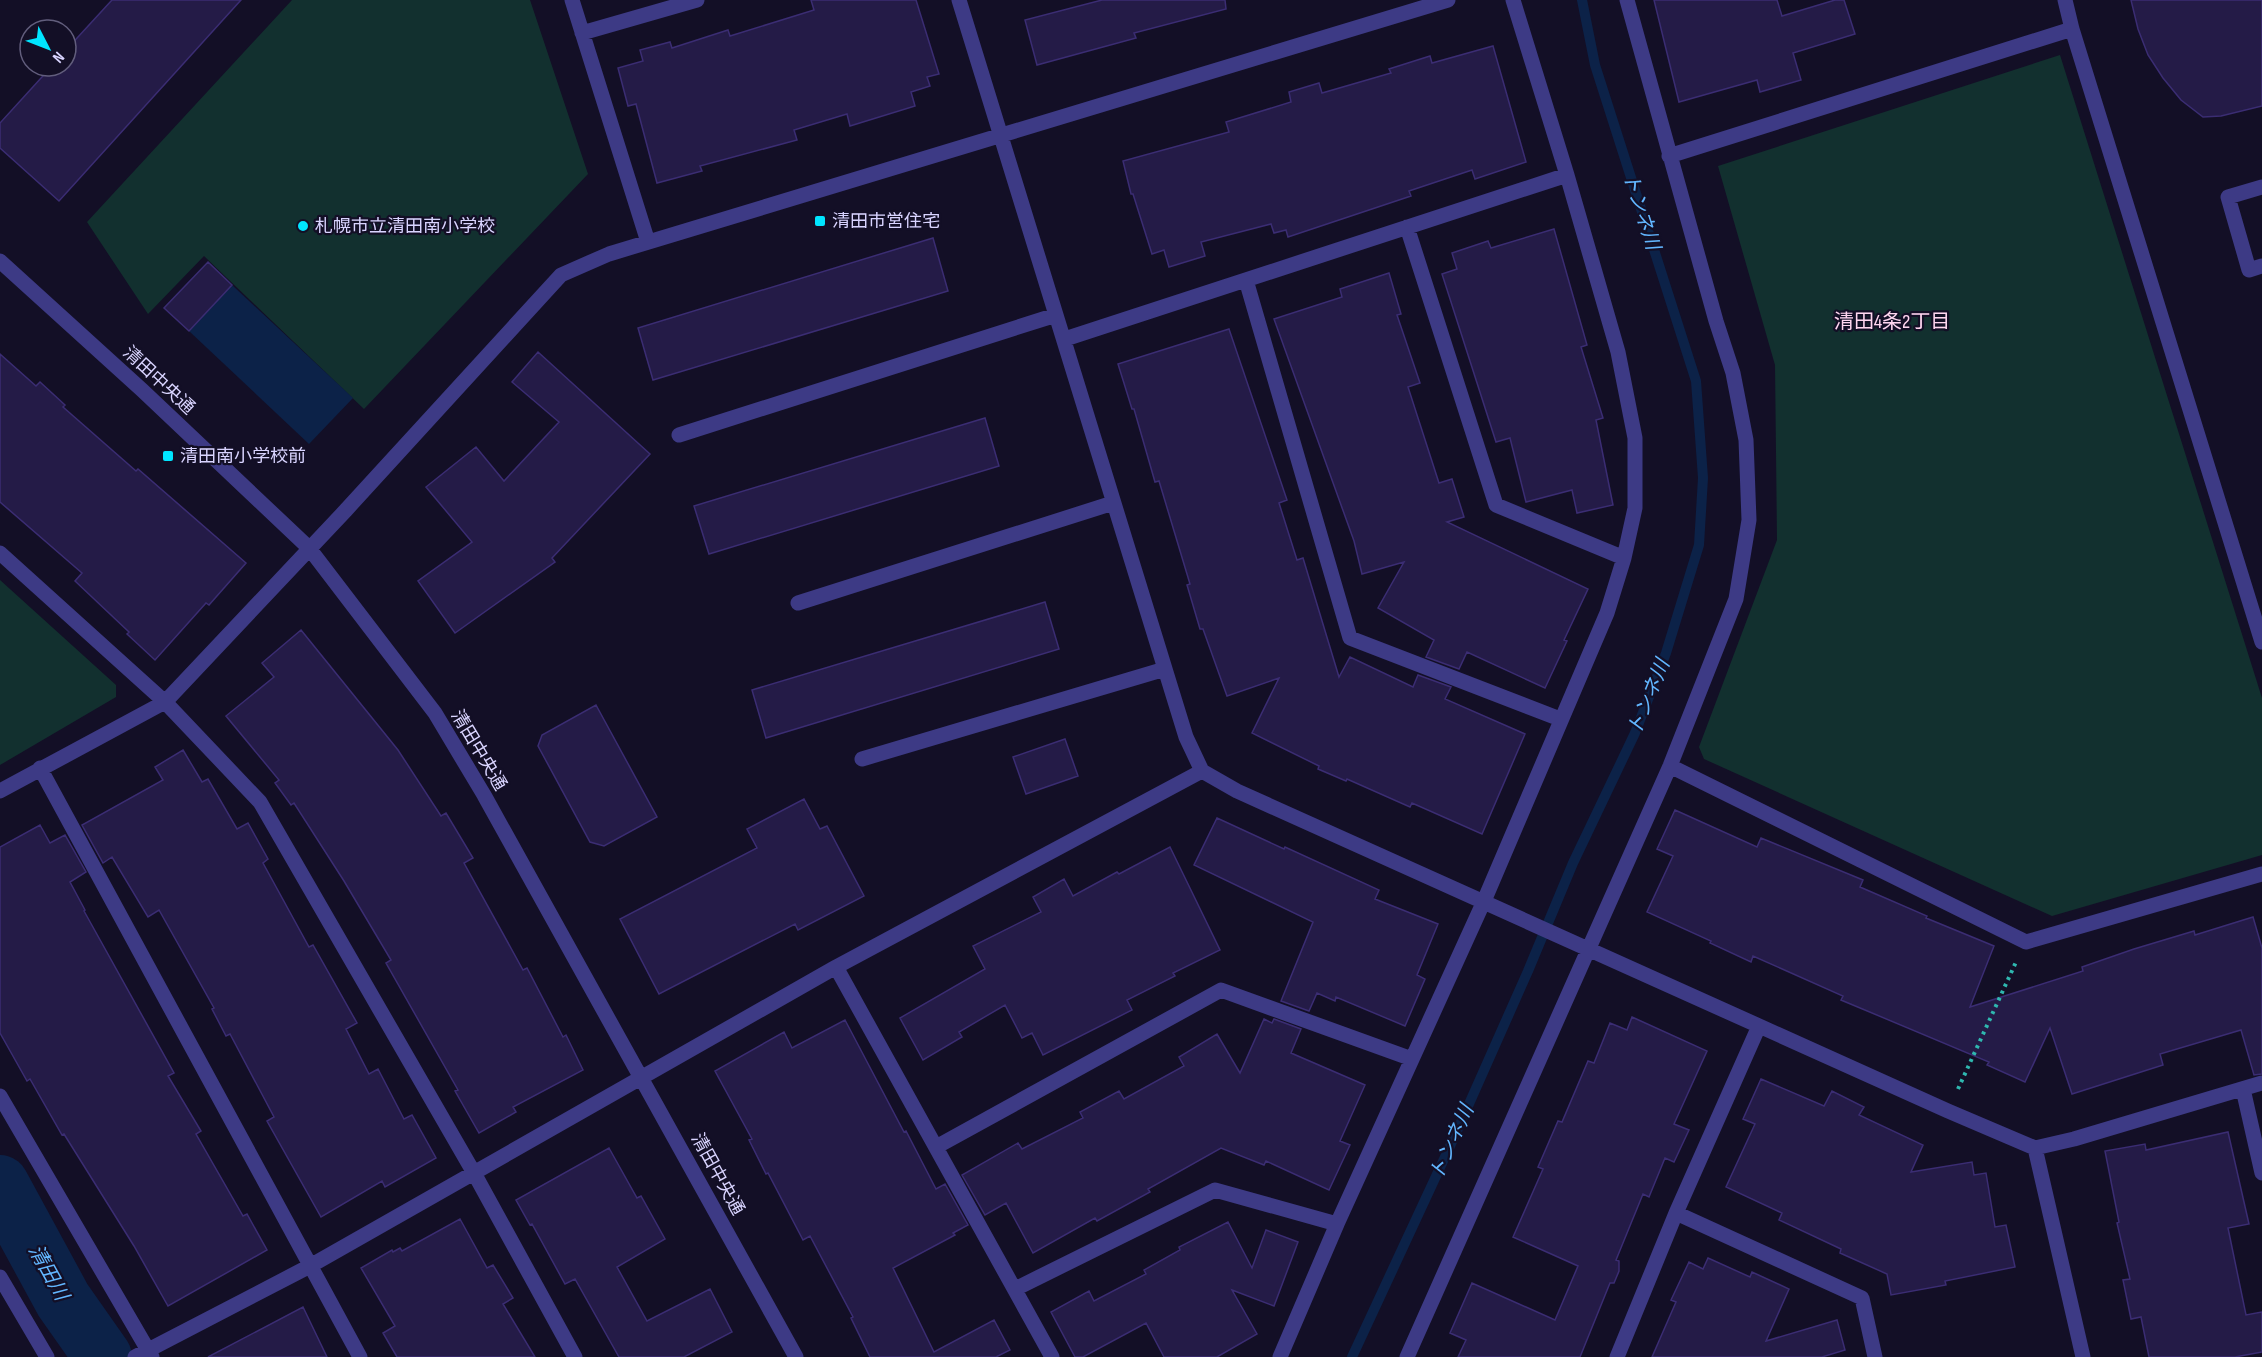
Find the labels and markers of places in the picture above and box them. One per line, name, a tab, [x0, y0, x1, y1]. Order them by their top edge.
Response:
place label: 清田市営住宅	[832, 211, 940, 232]
marker: 清田市営住宅	[813, 214, 827, 228]
place label: 札幌市立清田南小学校	[315, 216, 495, 237]
marker: 札幌市立清田南小学校	[296, 219, 310, 233]
place label: 清田南小学校前	[180, 446, 306, 467]
marker: 清田南小学校前	[161, 449, 175, 463]

